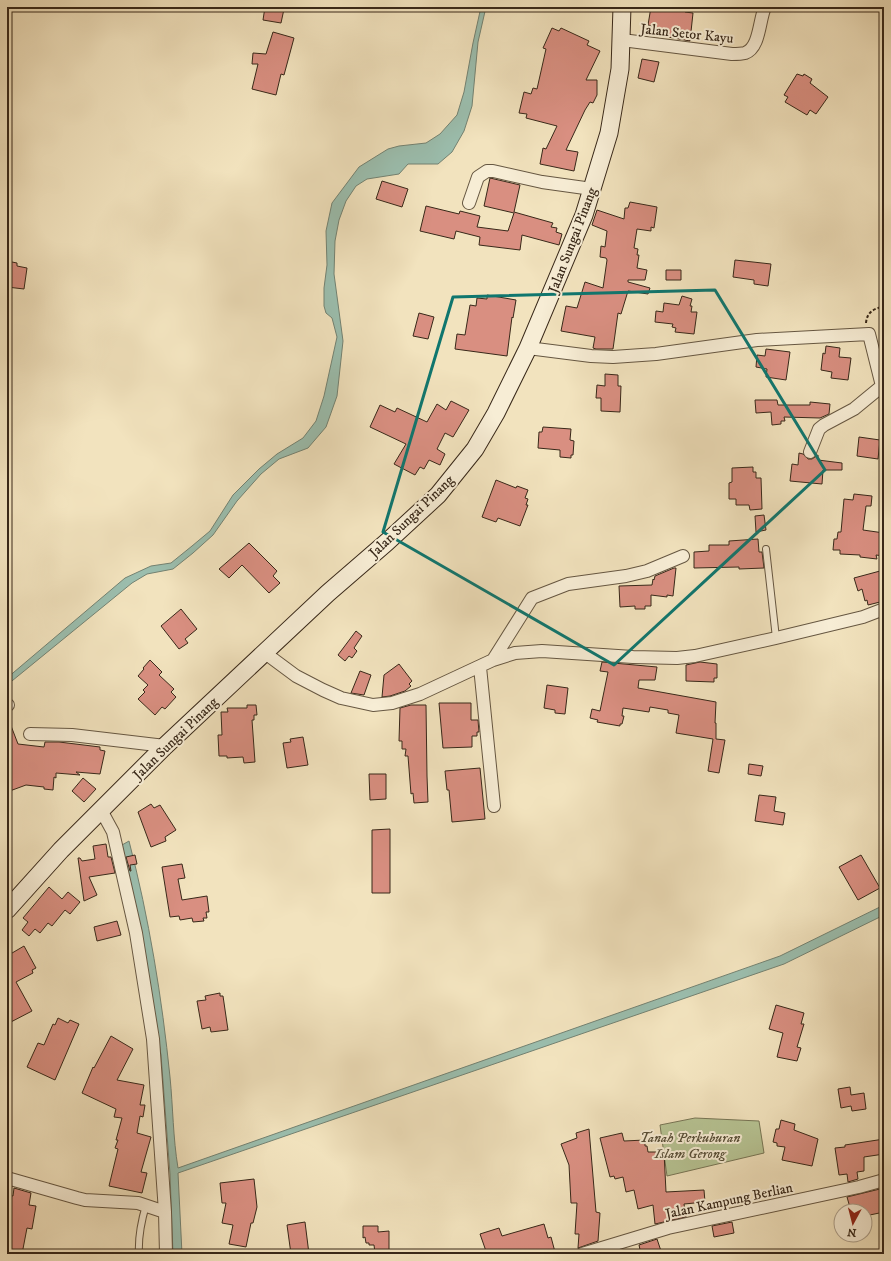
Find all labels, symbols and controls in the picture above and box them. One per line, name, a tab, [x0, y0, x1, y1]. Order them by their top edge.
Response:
street label: Jalan Setor Kayu	[638, 20, 735, 48]
street label: Jalan Sungai Pinang	[544, 185, 601, 298]
street label: Jalan Sungai Pinang	[364, 471, 458, 563]
street label: Jalan Sungai Pinang	[128, 693, 222, 785]
park label: Tanah Perkuburan Islam Gerong	[640, 1129, 740, 1163]
street label: Jalan Kampung Berlian	[662, 1179, 795, 1224]
north arrow	[833, 1203, 873, 1243]
text: N	[847, 1224, 857, 1239]

